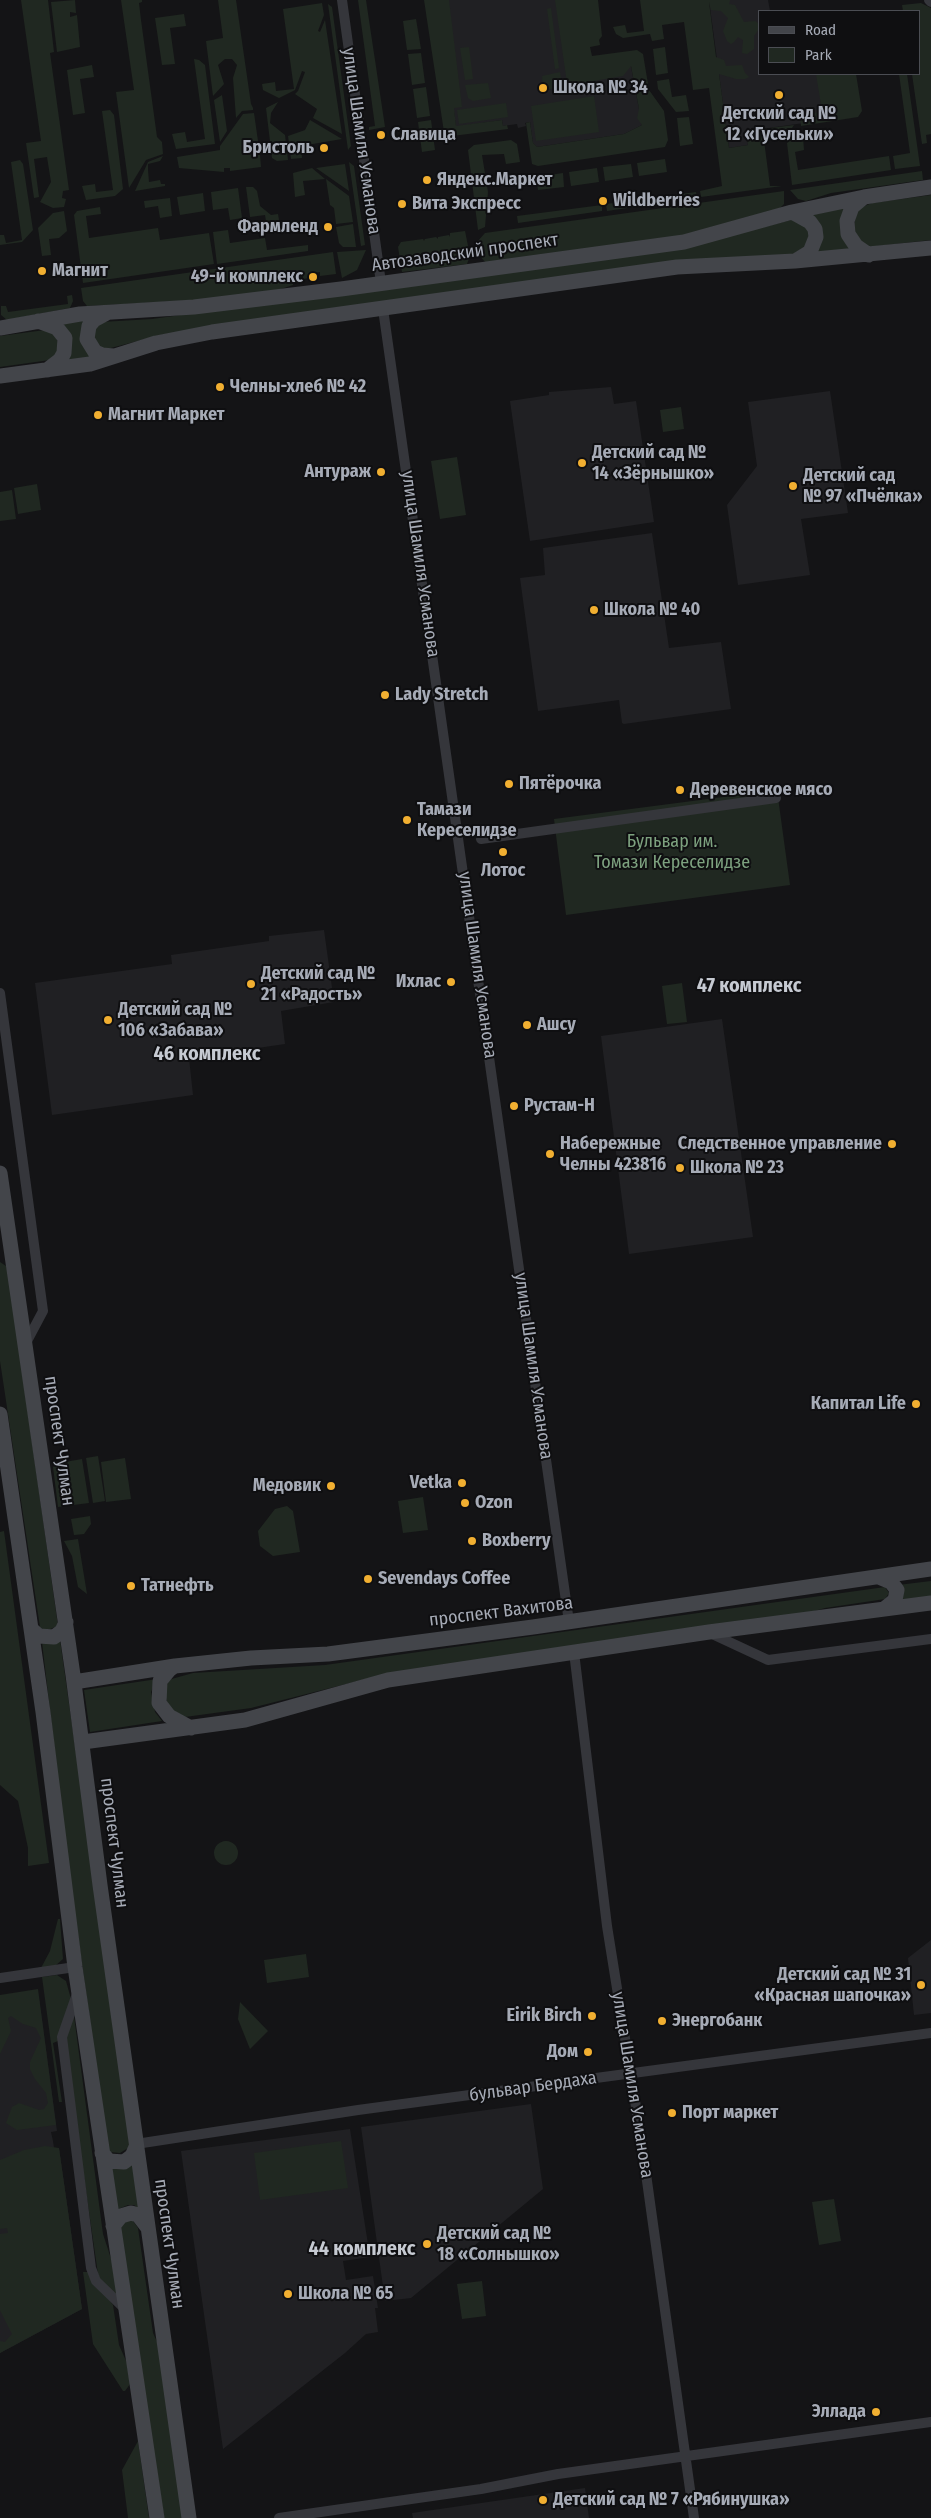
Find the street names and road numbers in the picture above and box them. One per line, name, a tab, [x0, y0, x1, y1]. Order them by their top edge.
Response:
street label: улица Шамиля Усманова	[337, 46, 385, 236]
street label: Автозаводский проспект	[370, 229, 560, 277]
street label: улица Шамиля Усманова	[396, 469, 444, 659]
street label: улица Шамиля Усманова	[453, 870, 501, 1060]
street label: улица Шамиля Усманова	[509, 1271, 557, 1461]
street label: проспект Чулман	[39, 1375, 79, 1507]
street label: проспект Вахитова	[428, 1592, 574, 1632]
street label: проспект Чулман	[95, 1777, 133, 1909]
street label: улица Шамиля Усманова	[607, 1990, 657, 2180]
street label: бульвар Бердаха	[468, 2067, 598, 2107]
street label: проспект Чулман	[149, 2178, 189, 2310]

